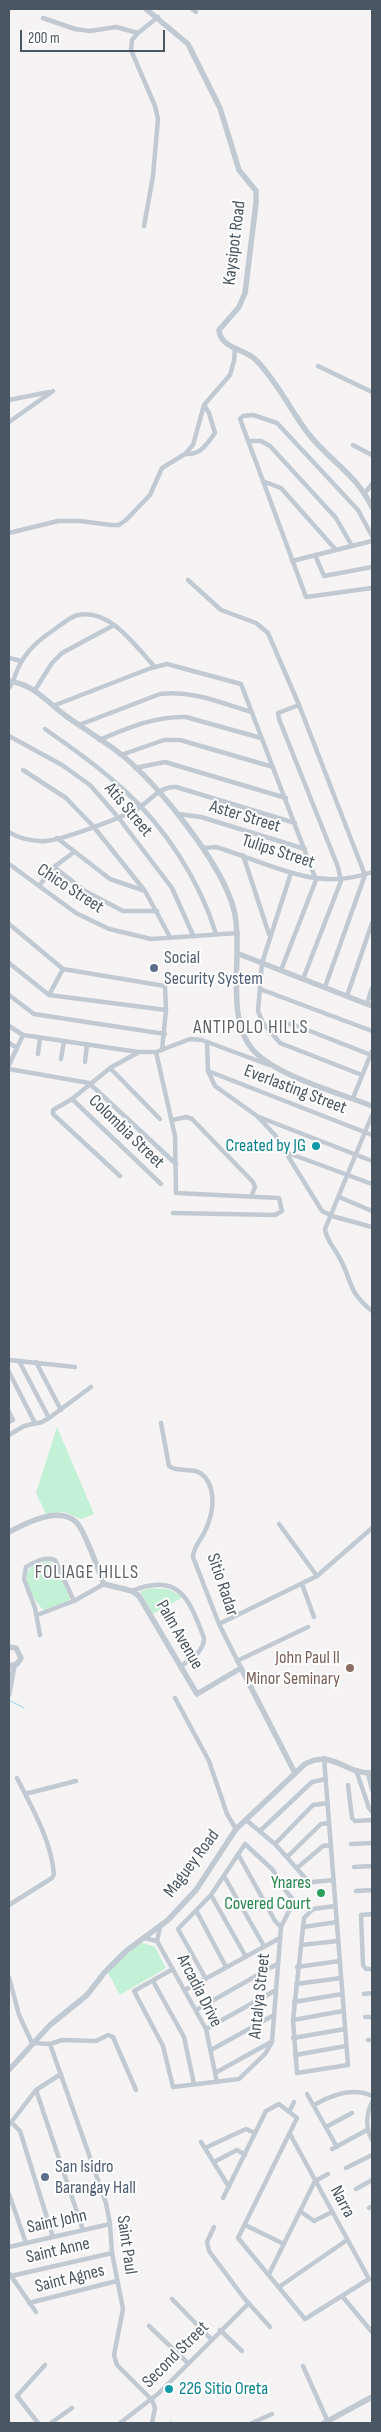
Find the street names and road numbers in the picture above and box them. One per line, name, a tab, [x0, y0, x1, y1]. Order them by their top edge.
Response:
street label: Kaysipot Road	[219, 200, 251, 286]
street label: Atis Street	[99, 779, 157, 841]
street label: Aster Street	[207, 796, 283, 838]
street label: Tulips Street	[239, 830, 317, 874]
street label: Chico Street	[33, 859, 107, 919]
street label: Everlasting Street	[241, 1061, 349, 1119]
street label: Colombia Street	[84, 1091, 168, 1173]
street label: Sitio Radar	[201, 1551, 243, 1619]
street label: Palm Avenue	[151, 1597, 207, 1673]
street label: Maguey Road	[160, 1826, 224, 1902]
street label: Arcadia Drive	[171, 1951, 227, 2031]
street label: Antalya Street	[245, 1952, 275, 2040]
street label: Narra	[325, 2182, 359, 2222]
street label: Saint John	[25, 2205, 89, 2239]
street label: Saint Paul	[111, 2214, 141, 2276]
street label: Saint Anne	[24, 2233, 92, 2269]
street label: Saint Agnes	[33, 2260, 107, 2298]
street label: Second Street	[138, 2317, 214, 2393]

